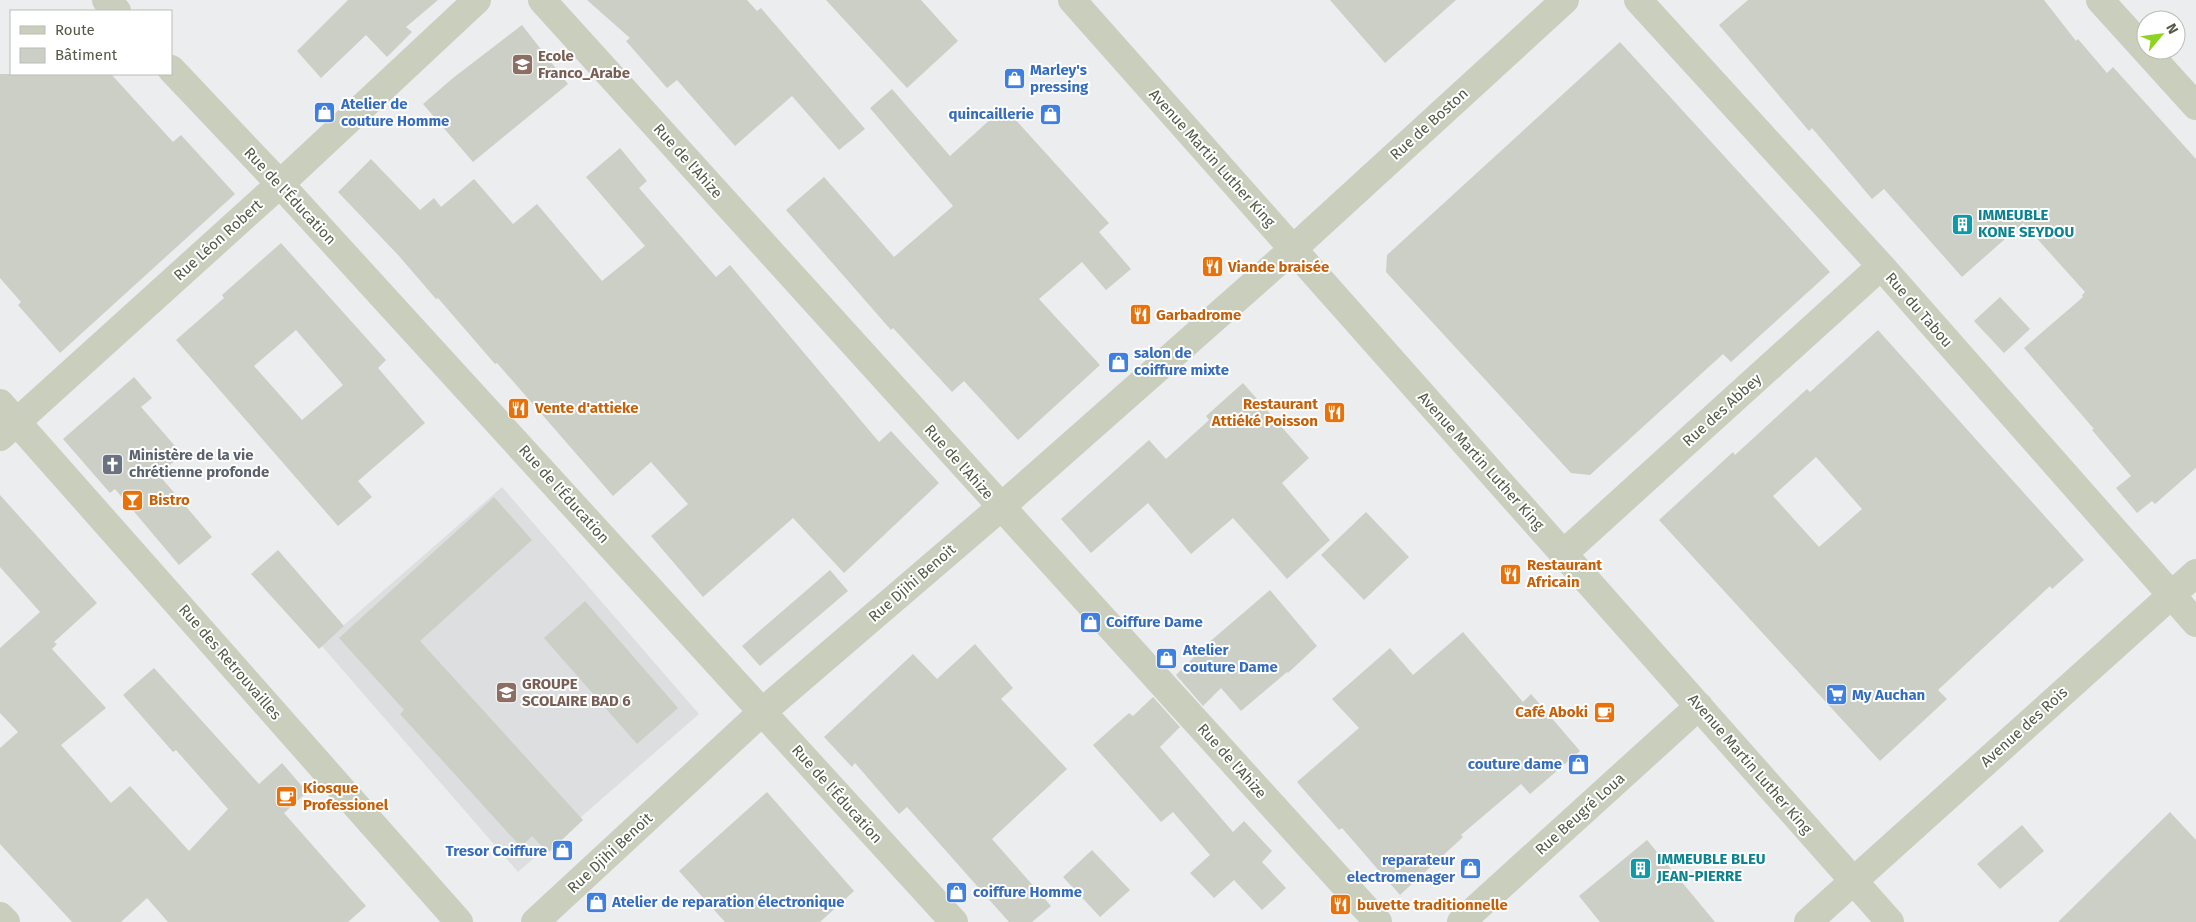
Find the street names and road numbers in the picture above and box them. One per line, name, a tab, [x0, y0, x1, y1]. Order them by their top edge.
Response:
street label: Rue de Boston	[1386, 84, 1472, 164]
street label: Avenue Martin Luther King	[1145, 85, 1279, 231]
street label: Rue de l'Ahize	[650, 120, 726, 202]
street label: Rue de l'Éducation	[240, 144, 340, 248]
street label: Rue Léon Robert	[170, 195, 266, 284]
street label: Rue du Tabou	[1882, 269, 1956, 351]
street label: Rue des Abbey	[1679, 369, 1766, 450]
street label: Avenue Martin Luther King	[1414, 388, 1548, 534]
street label: Rue de l'Ahize	[921, 421, 997, 503]
street label: Rue de l'Éducation	[515, 441, 613, 547]
street label: Rue Djihi Benoit	[865, 540, 960, 626]
street label: Rue des Retrouvailles	[175, 601, 285, 723]
street label: Avenue des Rois	[1977, 683, 2071, 771]
street label: Avenue Martin Luther King	[1684, 690, 1816, 838]
street label: Rue de l'Ahize	[1194, 720, 1270, 802]
street label: Rue de l'Éducation	[788, 741, 886, 847]
street label: Rue Beugré Loua	[1532, 769, 1628, 859]
street label: Rue Djihi Benoit	[564, 809, 657, 897]

